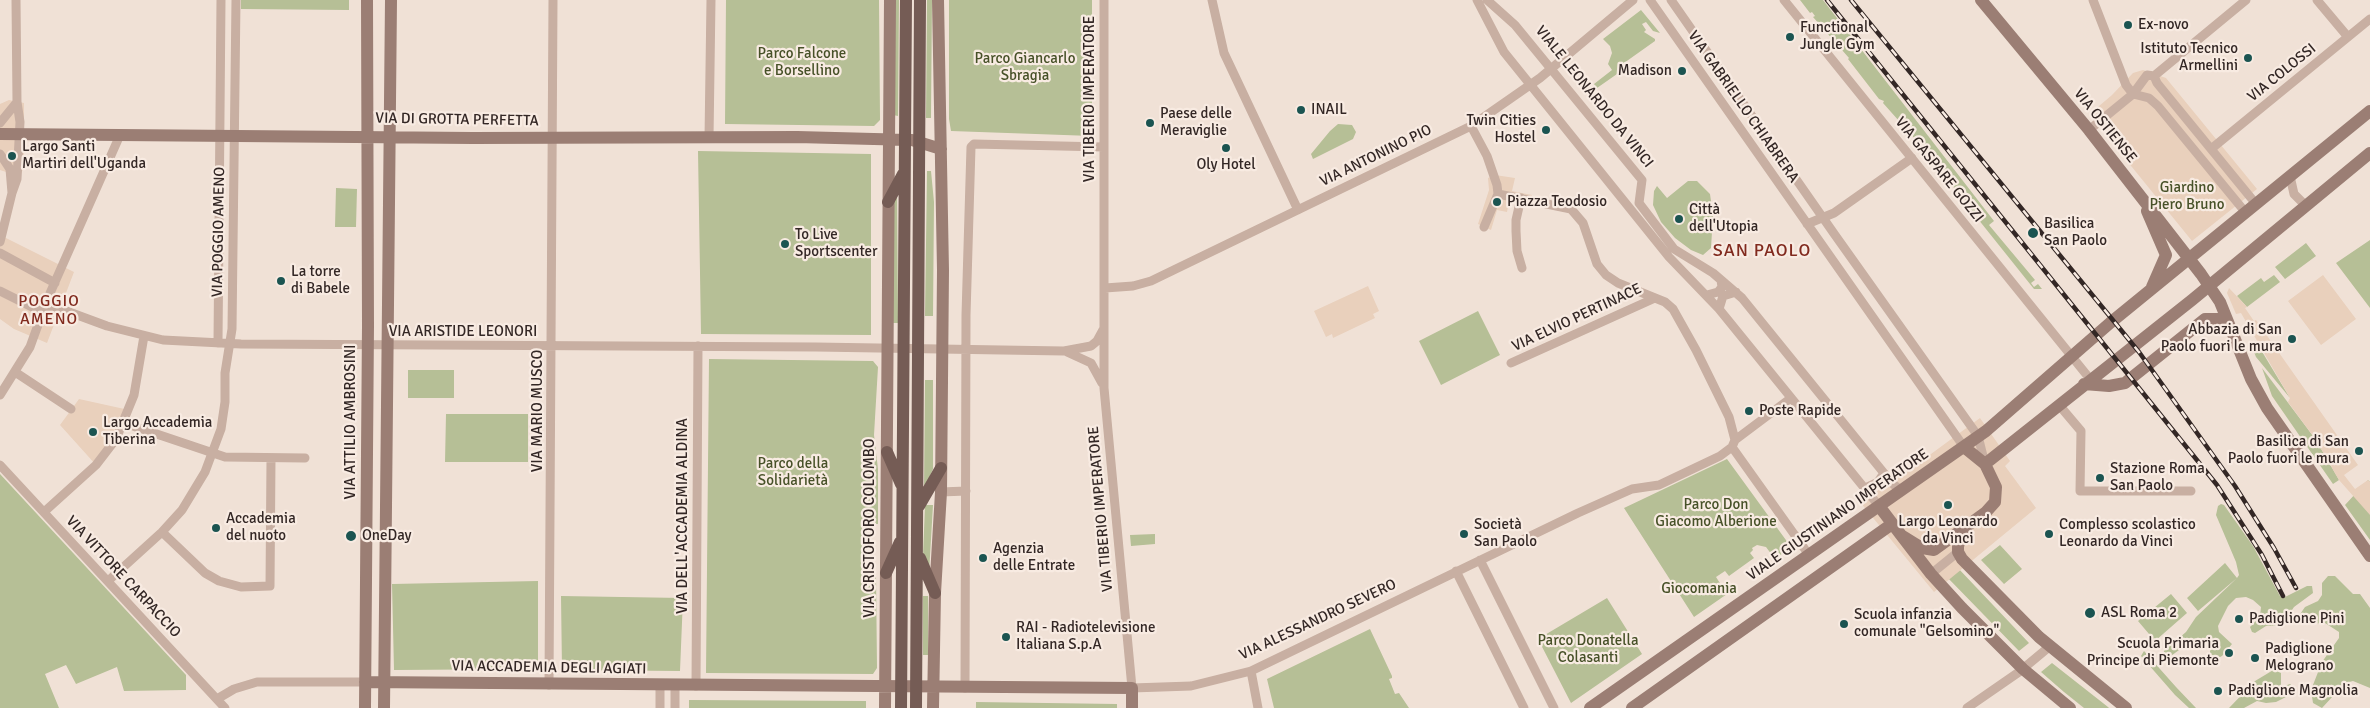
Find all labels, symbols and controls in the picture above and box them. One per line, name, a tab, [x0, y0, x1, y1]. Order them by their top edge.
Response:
street label: VIA TIBERIO IMPERATORE	[1081, 16, 1099, 182]
place label: Ex-novo	[2138, 16, 2189, 34]
place label: Functional Jungle Gym	[1800, 19, 1875, 54]
marker: Ex-novo	[2122, 19, 2134, 31]
street label: VIALE LEONARDO DA VINCI	[1531, 22, 1657, 172]
street label: VIA GABRIELLO CHIABRERA	[1684, 28, 1802, 186]
marker: Functional Jungle Gym	[1784, 31, 1796, 43]
place label: Istituto Tecnico Armellini	[2140, 40, 2238, 75]
street label: VIA COLOSSI	[2244, 40, 2320, 106]
park label: Parco Falcone e Borsellino	[758, 45, 846, 80]
park label: Parco Giancarlo Sbragia	[975, 50, 1075, 85]
marker: Istituto Tecnico Armellini	[2242, 52, 2254, 64]
place label: Madison	[1618, 62, 1672, 80]
marker: Madison	[1676, 65, 1688, 77]
street label: VIA OSTIENSE	[2070, 85, 2140, 167]
place label: INAIL	[1311, 101, 1347, 119]
marker: INAIL	[1295, 104, 1307, 116]
place label: Paese delle Meraviglie	[1160, 105, 1232, 140]
street label: VIA DI GROTTA PERFETTA	[375, 110, 539, 130]
place label: Twin Cities Hostel	[1467, 112, 1536, 147]
street label: VIA GASPARE GOZZI	[1891, 114, 1987, 226]
marker: Paese delle Meraviglie	[1144, 117, 1156, 129]
street label: VIA ANTONINO PIO	[1317, 121, 1435, 191]
marker: Twin Cities Hostel	[1540, 124, 1552, 136]
place label: Largo Santi Martiri dell'Uganda	[22, 138, 146, 173]
marker: Oly Hotel	[1220, 142, 1232, 154]
marker: Largo Santi Martiri dell'Uganda	[6, 150, 18, 162]
place label: Oly Hotel	[1196, 156, 1256, 174]
street label: VIA POGGIO AMENO	[209, 167, 229, 297]
park label: Giardino Piero Bruno	[2150, 179, 2224, 214]
place label: Piazza Teodosio	[1507, 193, 1607, 211]
marker: Piazza Teodosio	[1491, 196, 1503, 208]
place label: Città dell'Utopia	[1689, 201, 1758, 236]
marker: Città dell'Utopia	[1673, 213, 1685, 225]
place label: Basilica San Paolo	[2044, 215, 2107, 250]
place label: To Live Sportscenter	[795, 226, 878, 261]
marker: Basilica San Paolo	[2026, 226, 2040, 240]
marker: To Live Sportscenter	[779, 238, 791, 250]
district label: SAN PAOLO	[1712, 240, 1812, 262]
place label: La torre di Babele	[291, 263, 350, 298]
marker: La torre di Babele	[275, 275, 287, 287]
street label: VIA ELVIO PERTINACE	[1509, 280, 1645, 356]
district label: POGGIO AMENO	[18, 292, 80, 330]
place label: Abbazia di San Paolo fuori le mura	[2161, 321, 2282, 356]
street label: VIA ARISTIDE LEONORI	[389, 323, 537, 341]
marker: Abbazia di San Paolo fuori le mura	[2286, 333, 2298, 345]
street label: VIA ATTILIO AMBROSINI	[342, 345, 360, 499]
street label: VIA MARIO MUSCO	[529, 350, 547, 472]
place label: Poste Rapide	[1759, 402, 1841, 420]
marker: Poste Rapide	[1743, 405, 1755, 417]
place label: Largo Accademia Tiberina	[103, 414, 212, 449]
street label: VIA DELL'ACCADEMIA ALDINA	[674, 418, 692, 614]
street label: VIA TIBERIO IMPERATORE	[1085, 425, 1117, 593]
marker: Largo Accademia Tiberina	[87, 426, 99, 438]
place label: Basilica di San Paolo fuori le mura	[2228, 433, 2349, 468]
street label: VIA CRISTOFORO COLOMBO	[861, 438, 879, 618]
street label: VIALE GIUSTINIANO IMPERATORE	[1744, 445, 1932, 585]
marker: Basilica di San Paolo fuori le mura	[2353, 445, 2365, 457]
park label: Parco della Solidarietà	[758, 455, 828, 490]
place label: Stazione Roma San Paolo	[2110, 460, 2205, 495]
marker: Stazione Roma San Paolo	[2094, 472, 2106, 484]
park label: Parco Don Giacomo Alberione	[1655, 496, 1777, 531]
marker: Largo Leonardo da Vinci	[1942, 499, 1954, 511]
place label: Accademia del nuoto	[226, 510, 296, 545]
street label: VIA VITTORE CARPACCIO	[62, 512, 184, 642]
place label: Largo Leonardo da Vinci	[1898, 513, 1998, 548]
place label: Società San Paolo	[1474, 516, 1537, 551]
place label: Complesso scolastico Leonardo da Vinci	[2059, 516, 2196, 551]
marker: Accademia del nuoto	[210, 522, 222, 534]
place label: OneDay	[362, 527, 412, 545]
marker: Società San Paolo	[1458, 528, 1470, 540]
marker: Complesso scolastico Leonardo da Vinci	[2043, 528, 2055, 540]
marker: OneDay	[344, 529, 358, 543]
place label: Agenzia delle Entrate	[993, 540, 1075, 575]
marker: Agenzia delle Entrate	[977, 552, 989, 564]
street label: VIA ALESSANDRO SEVERO	[1237, 576, 1399, 664]
park label: Giocomania	[1661, 580, 1737, 598]
place label: ASL Roma 2	[2101, 604, 2177, 622]
place label: Scuola infanzia comunale "Gelsomino"	[1854, 606, 1999, 641]
marker: ASL Roma 2	[2083, 606, 2097, 620]
place label: Padiglione Pini	[2249, 610, 2345, 628]
marker: Padiglione Pini	[2233, 613, 2245, 625]
marker: Scuola infanzia comunale "Gelsomino"	[1838, 618, 1850, 630]
place label: RAI - Radiotelevisione Italiana S.p.A	[1016, 619, 1156, 654]
marker: RAI - Radiotelevisione Italiana S.p.A	[1000, 631, 1012, 643]
park label: Parco Donatella Colasanti	[1537, 632, 1639, 667]
place label: Scuola Primaria Principe di Piemonte	[2087, 635, 2219, 670]
place label: Padiglione Melograno	[2265, 640, 2334, 675]
marker: Scuola Primaria Principe di Piemonte	[2223, 647, 2235, 659]
marker: Padiglione Melograno	[2249, 652, 2261, 664]
street label: VIA ACCADEMIA DEGLI AGIATI	[451, 657, 647, 679]
place label: Padiglione Magnolia	[2228, 682, 2358, 700]
marker: Padiglione Magnolia	[2212, 685, 2224, 697]

